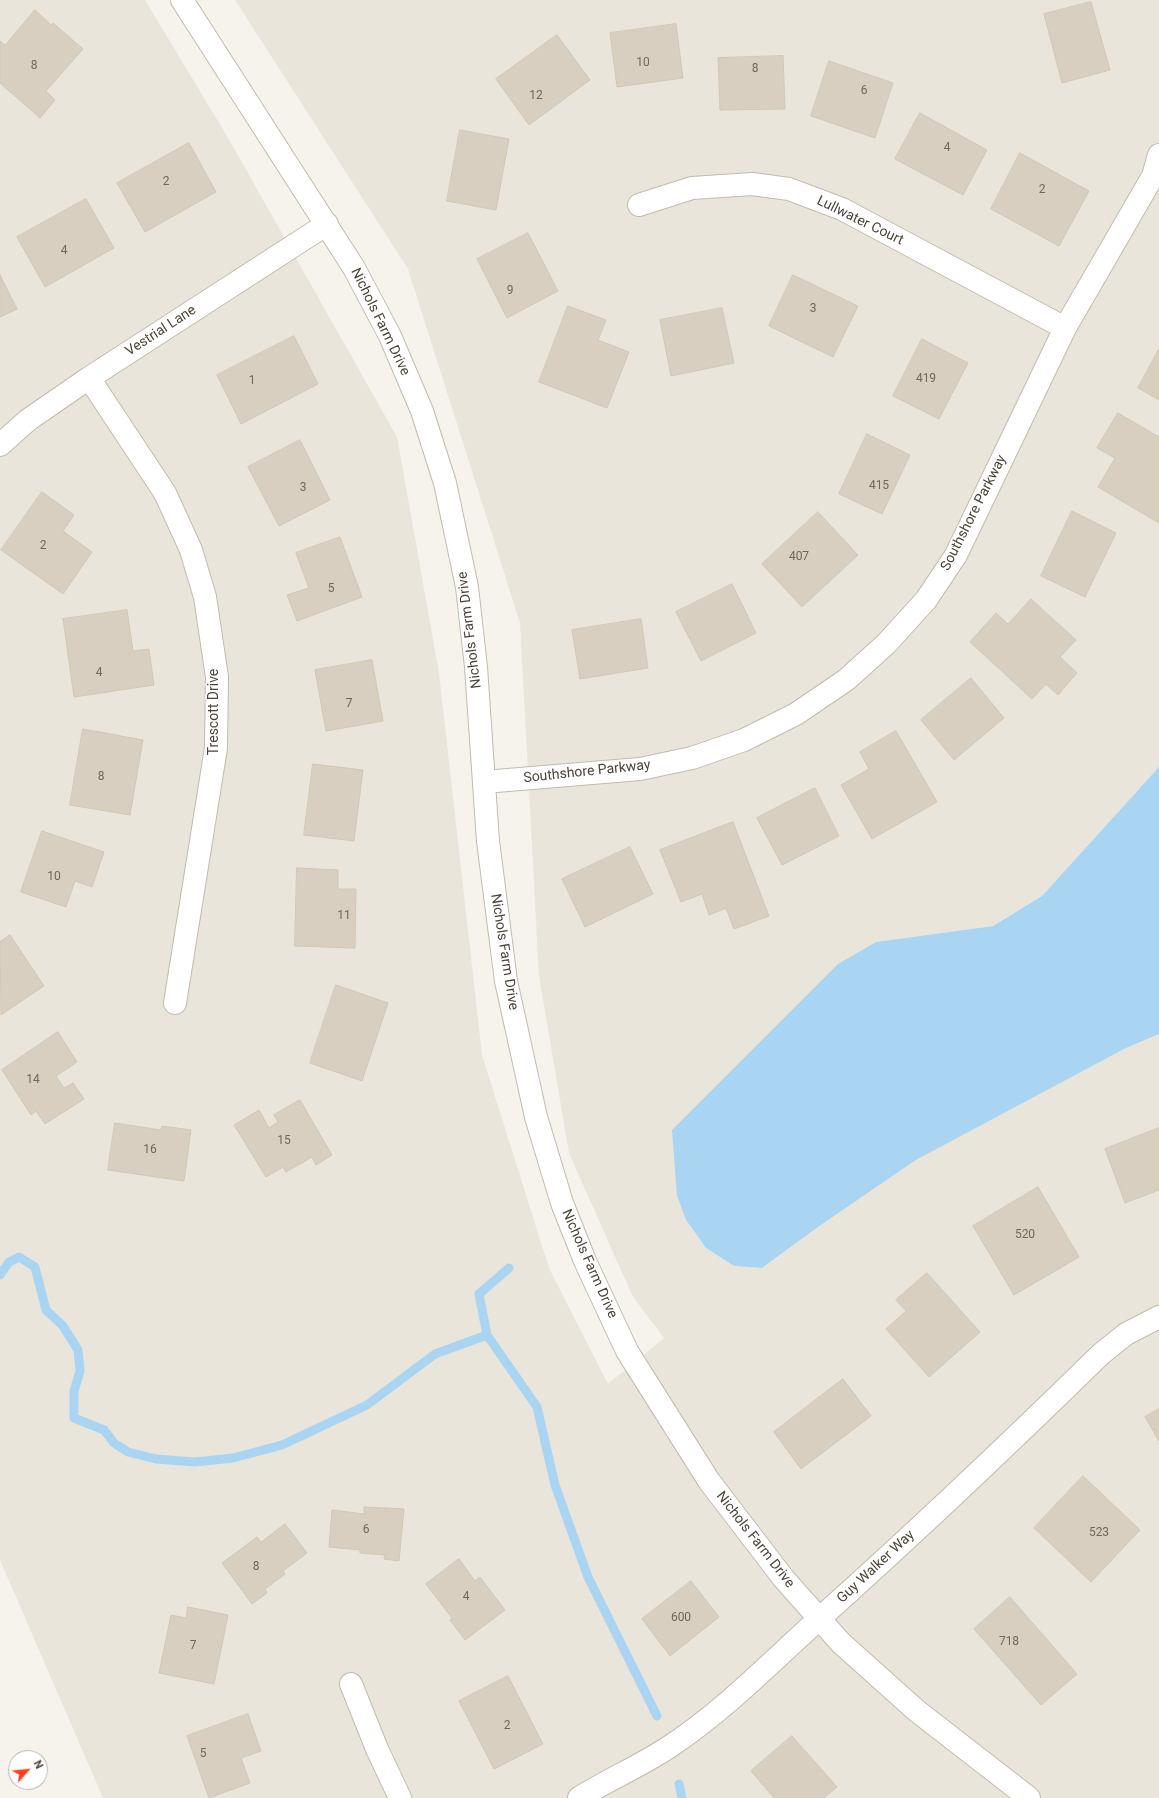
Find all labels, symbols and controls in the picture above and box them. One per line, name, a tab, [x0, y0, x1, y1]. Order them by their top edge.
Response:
house number: 10	[636, 56, 650, 70]
house number: 8	[31, 59, 37, 73]
house number: 8	[752, 62, 758, 76]
house number: 6	[861, 84, 867, 98]
house number: 12	[529, 89, 543, 103]
house number: 4	[944, 141, 950, 155]
house number: 2	[163, 175, 169, 189]
house number: 2	[1039, 183, 1045, 197]
street label: Lullwater Court	[814, 193, 906, 249]
house number: 4	[61, 244, 67, 258]
street label: Nichols Farm Drive	[347, 265, 413, 379]
house number: 9	[507, 284, 513, 298]
street label: Vestrial Lane	[123, 302, 199, 360]
house number: 3	[810, 302, 816, 316]
house number: 419	[916, 372, 936, 386]
house number: 1	[249, 374, 255, 388]
street label: Southshore Parkway	[938, 452, 1010, 574]
house number: 415	[869, 479, 889, 493]
house number: 3	[300, 481, 306, 495]
house number: 2	[40, 539, 46, 553]
house number: 407	[789, 550, 809, 564]
street label: Nichols Farm Drive	[454, 571, 486, 689]
house number: 5	[328, 582, 334, 596]
house number: 4	[96, 666, 102, 680]
street label: Trescott Drive	[206, 669, 222, 755]
house number: 7	[346, 697, 352, 711]
street label: Southshore Parkway	[523, 757, 651, 787]
house number: 8	[98, 770, 104, 784]
house number: 10	[47, 870, 61, 884]
street label: Nichols Farm Drive	[487, 893, 521, 1011]
house number: 11	[337, 909, 351, 923]
house number: 14	[26, 1073, 40, 1087]
house number: 15	[277, 1134, 291, 1148]
house number: 16	[143, 1143, 157, 1157]
street label: Nichols Farm Drive	[557, 1207, 621, 1321]
house number: 520	[1015, 1228, 1035, 1242]
street label: Nichols Farm Drive	[712, 1488, 798, 1592]
house number: 6	[363, 1523, 369, 1537]
house number: 523	[1089, 1526, 1109, 1540]
street label: Guy Walker Way	[834, 1527, 918, 1607]
house number: 8	[253, 1560, 259, 1574]
house number: 4	[463, 1590, 469, 1604]
house number: 600	[671, 1611, 691, 1625]
house number: 718	[999, 1635, 1019, 1649]
house number: 7	[190, 1639, 196, 1653]
house number: 2	[504, 1719, 510, 1733]
house number: 5	[200, 1747, 206, 1761]
north arrow	[8, 1750, 48, 1790]
text: N	[31, 1758, 46, 1771]

